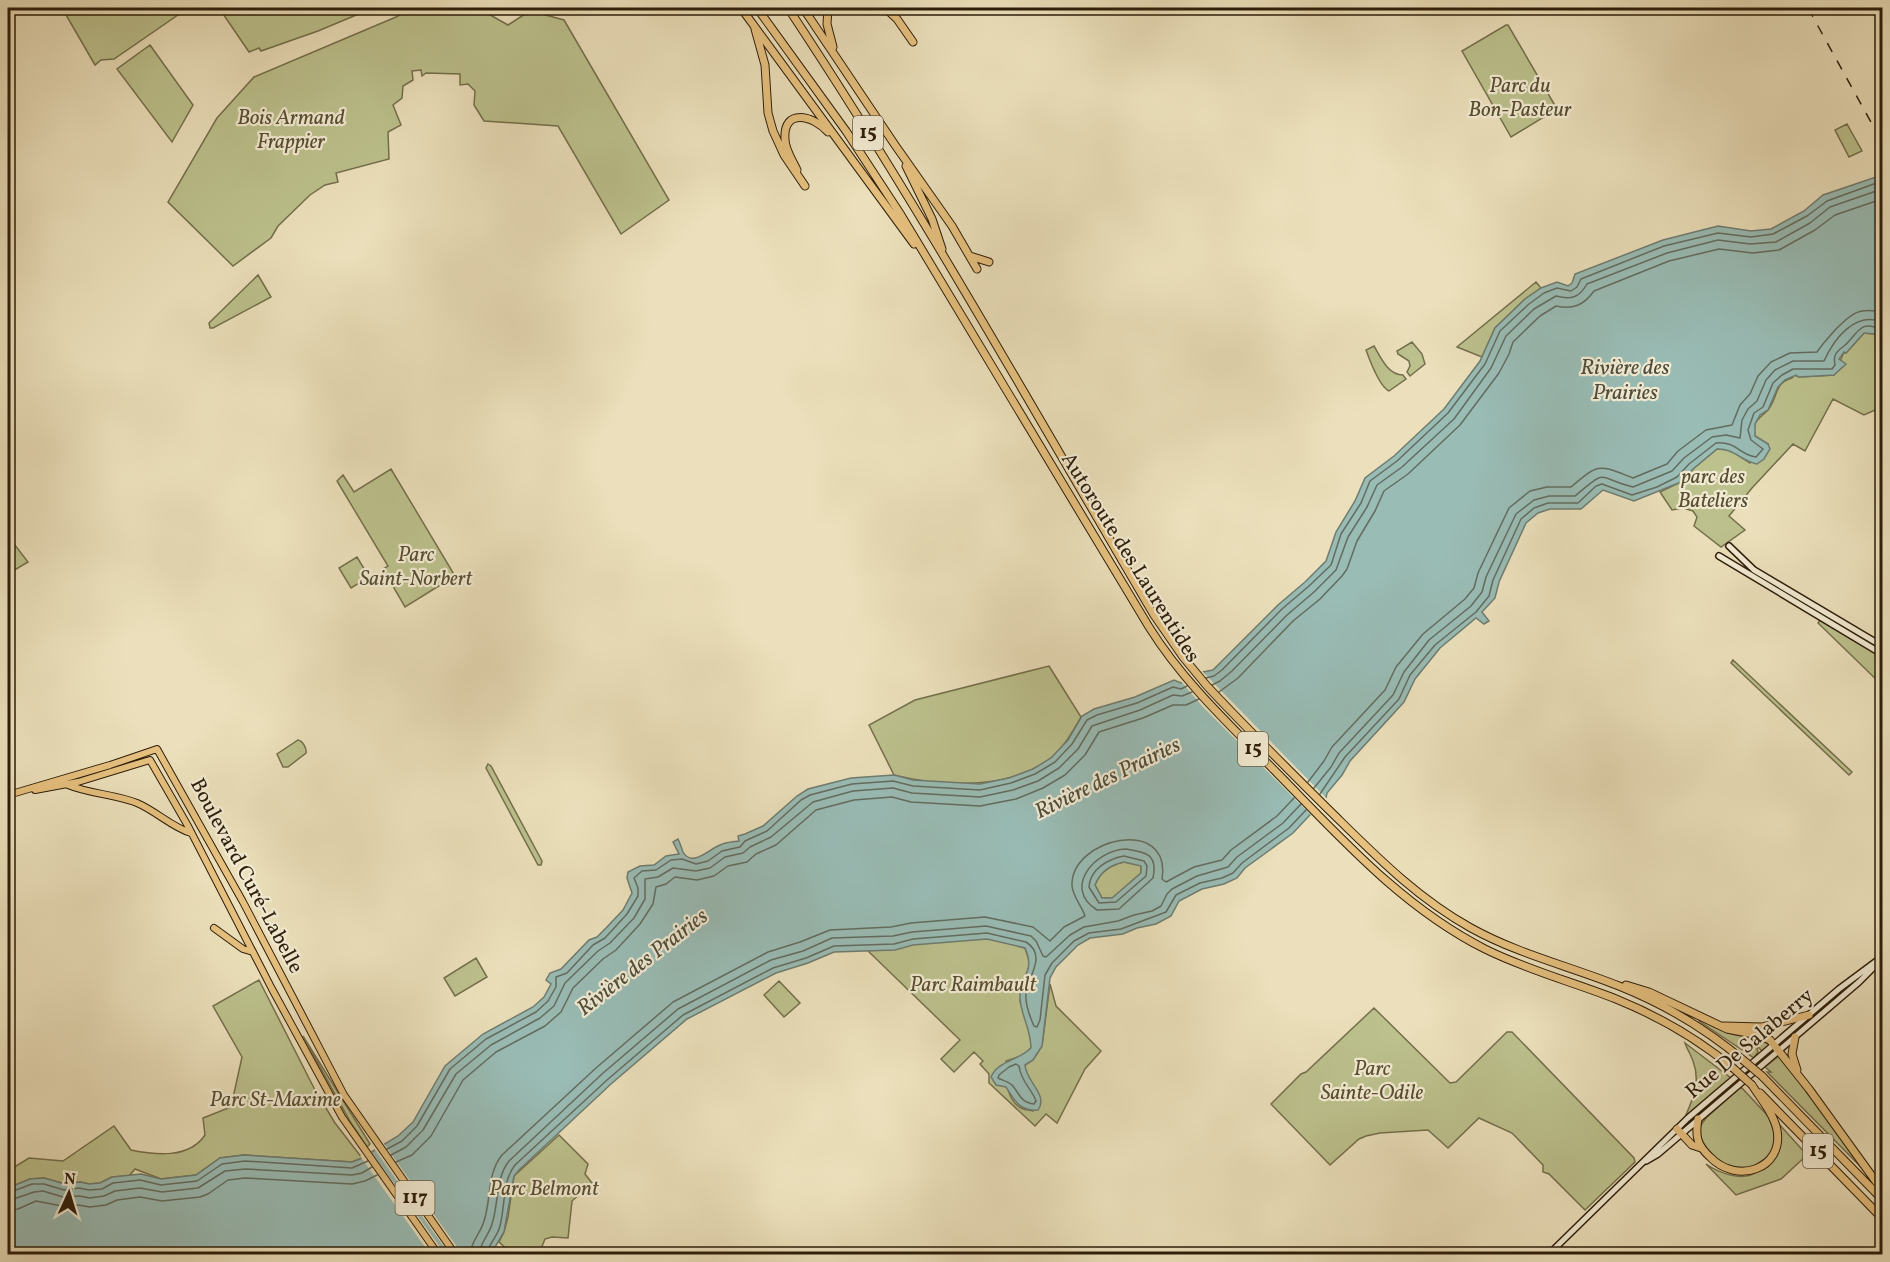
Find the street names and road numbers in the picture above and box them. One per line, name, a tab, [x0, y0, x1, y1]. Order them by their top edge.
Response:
road number: 15	[853, 116, 883, 150]
street label: Autoroute des Laurentides	[1053, 447, 1207, 669]
road number: 15	[1238, 732, 1268, 766]
street label: Boulevard Curé-Labelle	[182, 773, 310, 979]
street label: Rue De Salaberry	[1680, 981, 1821, 1106]
road number: 15	[1803, 1134, 1833, 1168]
road number: 117	[396, 1181, 434, 1215]

